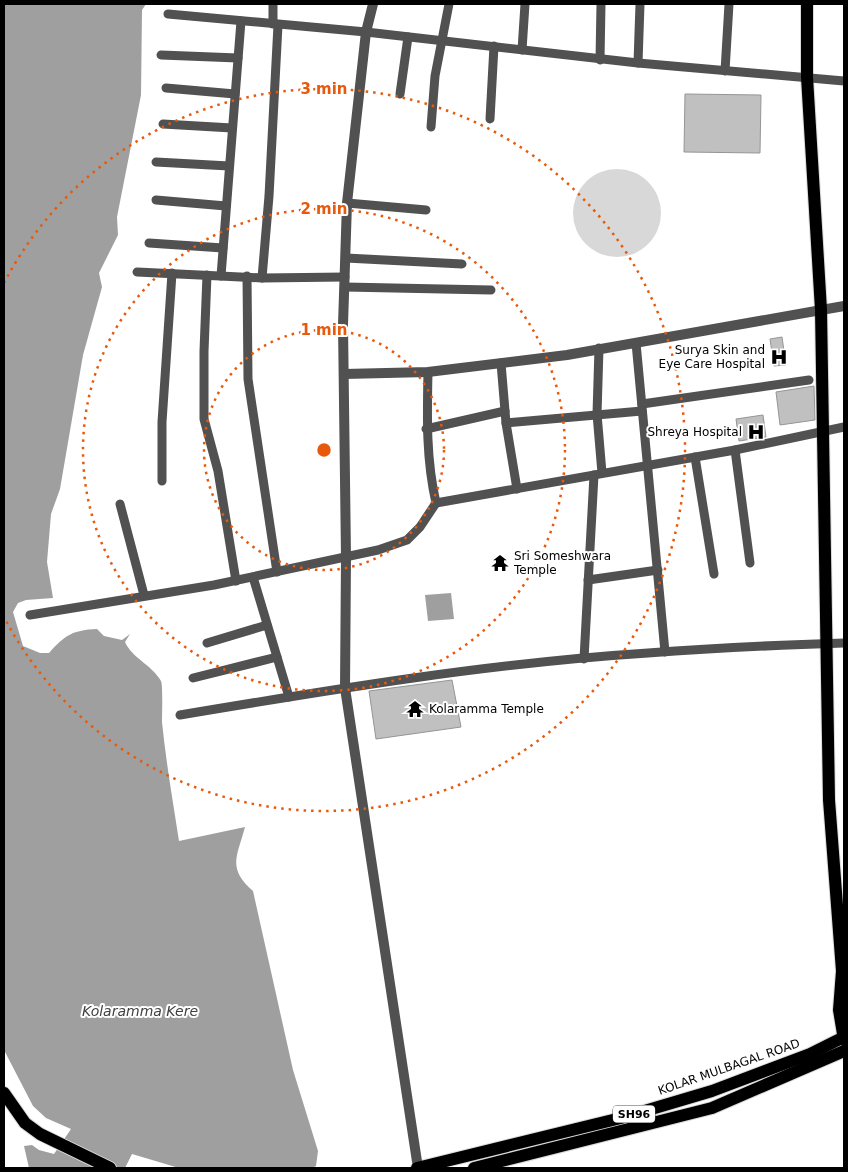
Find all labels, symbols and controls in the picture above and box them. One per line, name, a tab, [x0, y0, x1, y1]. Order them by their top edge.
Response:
text: 3 min	[300, 80, 348, 98]
text: 2 min	[300, 200, 348, 218]
text: 1 min	[300, 321, 348, 339]
place label: Surya Skin and Eye Care Hospital	[659, 343, 765, 371]
hospital icon: Surya Skin and Eye Care Hospital	[769, 347, 789, 367]
hospital icon: Shreya Hospital	[746, 422, 766, 442]
place label: Shreya Hospital	[647, 425, 742, 439]
centre of rings	[315, 441, 333, 459]
place label: Sri Someshwara Temple	[513, 549, 611, 577]
temple icon: Sri Someshwara Temple	[490, 553, 510, 573]
temple icon: Kolaramma Temple	[405, 699, 425, 719]
place label: Kolaramma Temple	[429, 702, 544, 716]
water label: Kolaramma Kere	[82, 1003, 198, 1019]
street label: KOLAR MULBAGAL ROAD	[656, 1036, 802, 1098]
road number: SH96	[613, 1106, 655, 1122]

